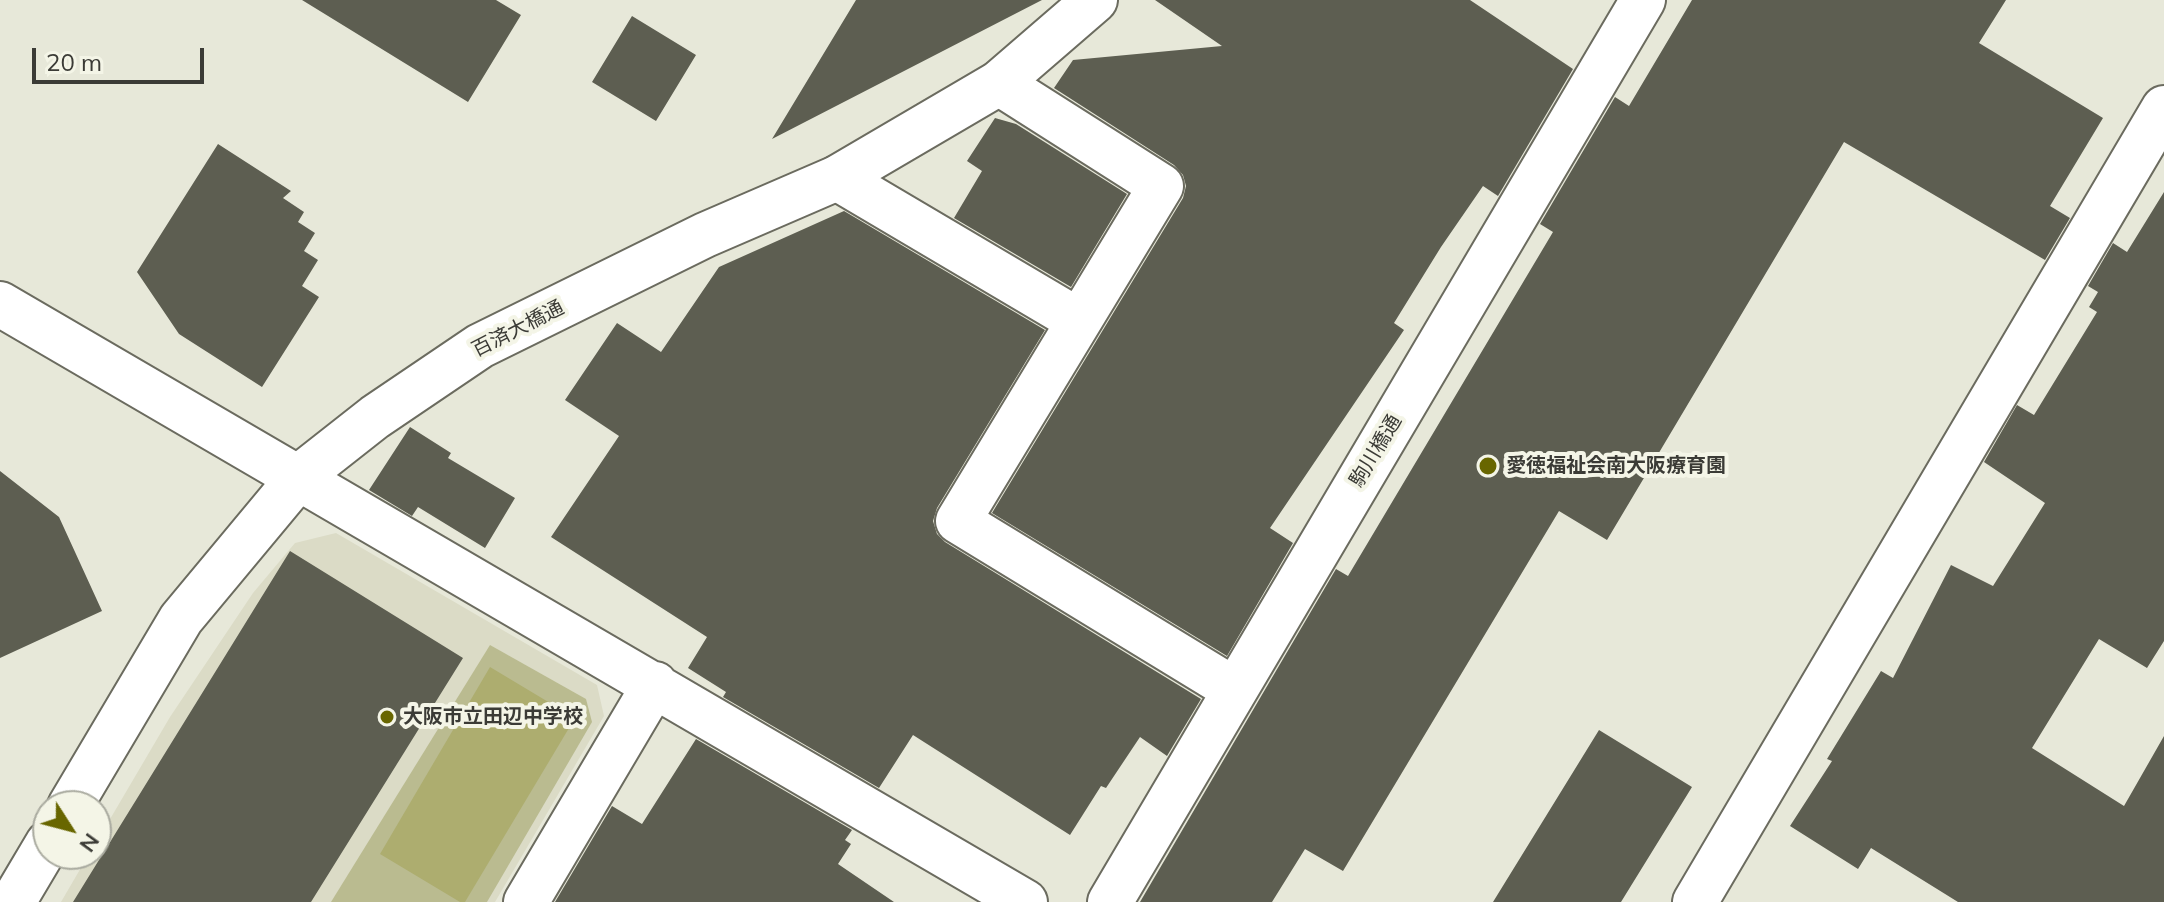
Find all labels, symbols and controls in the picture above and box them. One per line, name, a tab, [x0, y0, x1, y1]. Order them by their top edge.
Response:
scale bar	[36, 32, 208, 82]
text: 20 m	[46, 47, 102, 77]
street label: 百済大橋通	[468, 296, 568, 362]
street label: 駒川橋通	[1345, 411, 1407, 491]
place label: 愛徳福祉会南大阪療育園	[1506, 454, 1726, 478]
marker: 愛徳福祉会南大阪療育園	[1477, 455, 1499, 477]
place label: 大阪市立田辺中学校	[403, 705, 583, 729]
marker: 大阪市立田辺中学校	[378, 708, 396, 726]
north arrow	[32, 790, 112, 870]
text: N	[74, 828, 106, 858]

